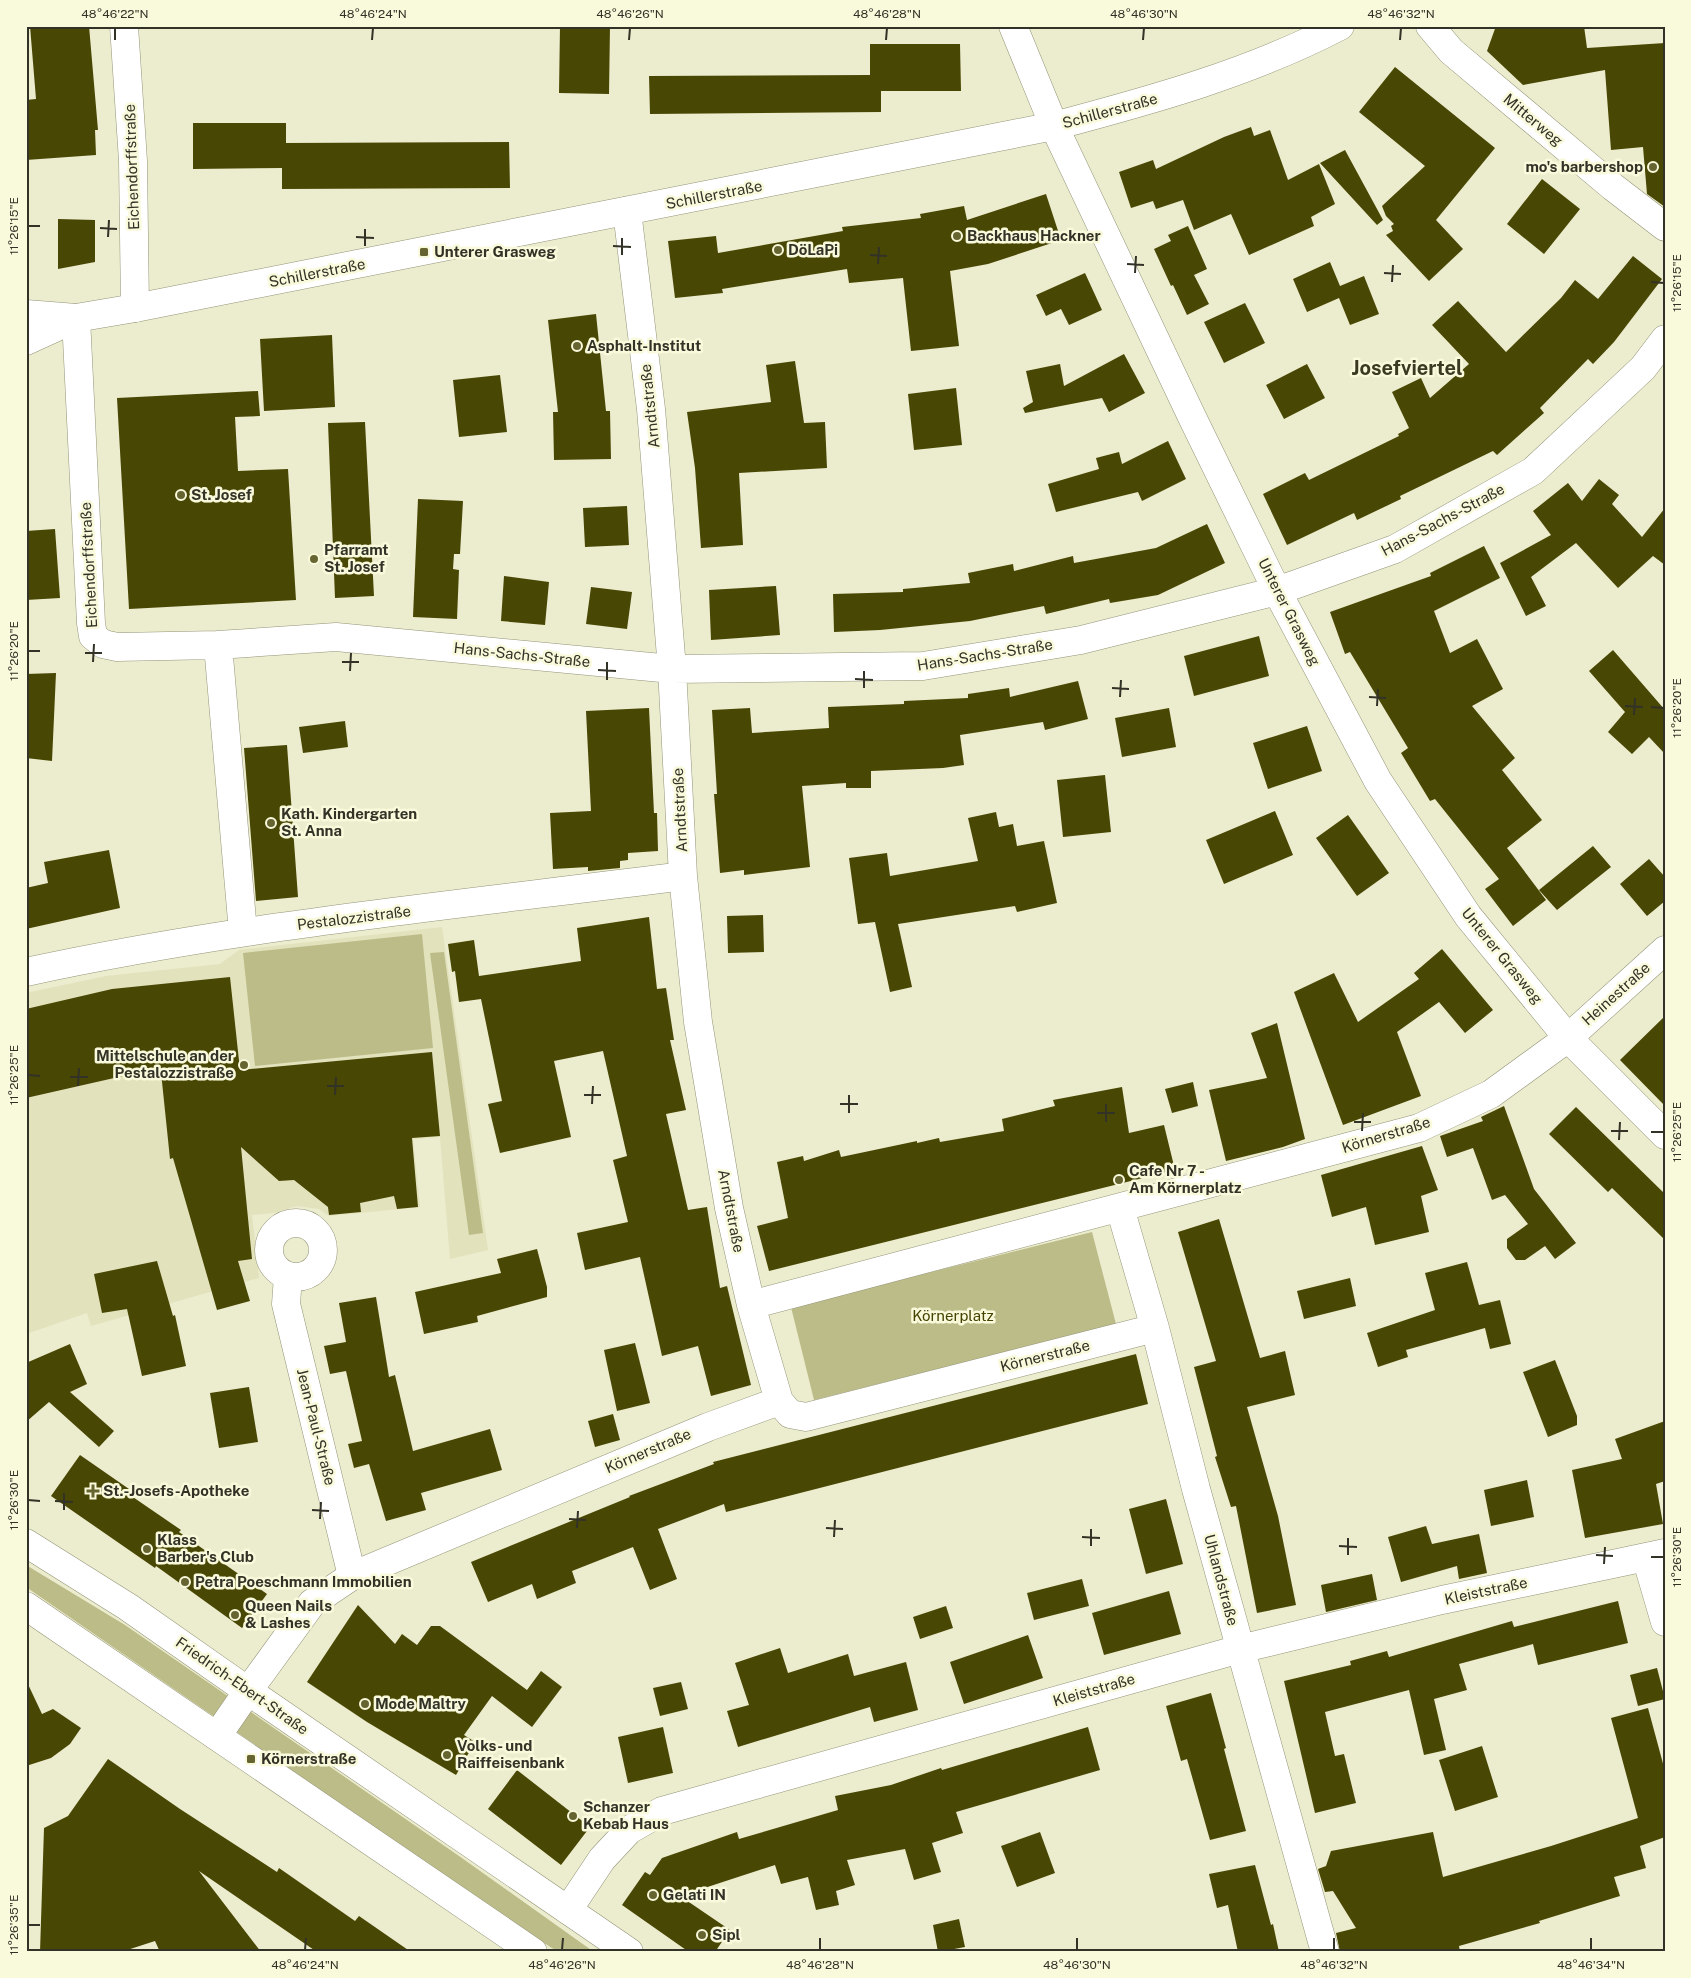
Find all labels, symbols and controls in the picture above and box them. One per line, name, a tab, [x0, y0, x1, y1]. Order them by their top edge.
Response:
text: 48°46'22"N	[81, 7, 149, 21]
text: 48°46'24"N	[339, 7, 407, 21]
text: 48°46'26"N	[596, 7, 664, 21]
text: 48°46'28"N	[853, 7, 921, 21]
text: 48°46'30"N	[1110, 7, 1178, 21]
text: 48°46'32"N	[1367, 7, 1435, 21]
street label: Schillerstraße	[1060, 90, 1159, 131]
street label: Mitterweg	[1500, 90, 1566, 149]
street label: Eichendorffstraße	[121, 104, 142, 230]
place label: mo's barbershop	[1525, 158, 1643, 175]
marker: mo's barbershop	[1647, 161, 1659, 173]
street label: Schillerstraße	[664, 177, 764, 212]
text: 11°26'15"E	[7, 197, 21, 255]
place label: Backhaus Hackner	[967, 227, 1101, 244]
marker: Backhaus Hackner	[951, 230, 963, 242]
place label: DöLaPi	[788, 241, 838, 258]
place label: Unterer Grasweg	[434, 243, 556, 260]
marker: DöLaPi	[772, 244, 784, 256]
marker: Unterer Grasweg	[418, 246, 430, 258]
text: 11°26'15"E	[1670, 254, 1684, 312]
street label: Schillerstraße	[267, 255, 367, 290]
place label: Asphalt-Institut	[587, 337, 701, 354]
marker: Asphalt-Institut	[571, 340, 583, 352]
district label: Josefviertel	[1351, 356, 1463, 380]
street label: Arndtstraße	[637, 363, 662, 449]
street label: Hans-Sachs-Straße	[1378, 480, 1507, 559]
place label: St. Josef	[191, 486, 252, 503]
marker: St. Josef	[175, 489, 187, 501]
street label: Eichendorffstraße	[77, 502, 100, 628]
place label: Pfarramt St. Josef	[324, 541, 389, 575]
marker: Pfarramt St. Josef	[308, 553, 320, 565]
street label: Unterer Grasweg	[1255, 555, 1324, 668]
text: 11°26'20"E	[7, 621, 21, 681]
street label: Hans-Sachs-Straße	[916, 635, 1054, 674]
street label: Hans-Sachs-Straße	[453, 639, 591, 670]
text: 11°26'20"E	[1670, 678, 1684, 738]
street label: Arndtstraße	[669, 767, 690, 853]
place label: Kath. Kindergarten St. Anna	[281, 805, 417, 839]
marker: Kath. Kindergarten St. Anna	[265, 817, 277, 829]
street label: Pestalozzistraße	[296, 902, 412, 933]
street label: Unterer Grasweg	[1459, 904, 1546, 1007]
street label: Heinestraße	[1578, 959, 1653, 1028]
text: 11°26'25"E	[7, 1045, 21, 1105]
place label: Mittelschule an der Pestalozzistraße	[96, 1047, 234, 1081]
marker: Mittelschule an der Pestalozzistraße	[238, 1059, 250, 1071]
text: 11°26'25"E	[1670, 1102, 1684, 1162]
street label: Körnerstraße	[1340, 1113, 1432, 1156]
place label: Cafe Nr 7 - Am Körnerplatz	[1129, 1162, 1241, 1196]
street label: Arndtstraße	[715, 1168, 748, 1254]
marker: Cafe Nr 7 - Am Körnerplatz	[1113, 1174, 1125, 1186]
park label: Körnerplatz	[912, 1307, 994, 1324]
street label: Körnerstraße	[998, 1336, 1091, 1375]
street label: Jean-Paul-Straße	[294, 1367, 339, 1487]
street label: Körnerstraße	[602, 1425, 693, 1476]
text: 11°26'30"E	[7, 1470, 21, 1530]
place label: St.-Josefs-Apotheke	[103, 1482, 249, 1499]
marker: St.-Josefs-Apotheke	[87, 1485, 99, 1497]
text: 11°26'30"E	[1670, 1527, 1684, 1587]
place label: Klass Barber's Club	[157, 1531, 254, 1565]
street label: Uhlandstraße	[1201, 1532, 1242, 1627]
marker: Klass Barber's Club	[141, 1543, 153, 1555]
place label: Petra Poeschmann Immobilien	[195, 1573, 412, 1590]
street label: Kleiststraße	[1443, 1573, 1529, 1608]
marker: Petra Poeschmann Immobilien	[179, 1576, 191, 1588]
place label: Queen Nails & Lashes	[245, 1597, 332, 1631]
marker: Queen Nails & Lashes	[229, 1609, 241, 1621]
street label: Friedrich-Ebert-Straße	[173, 1633, 312, 1738]
street label: Kleiststraße	[1051, 1670, 1137, 1709]
place label: Mode Maltry	[375, 1695, 467, 1712]
marker: Mode Maltry	[359, 1698, 371, 1710]
place label: Volks- und Raiffeisenbank	[457, 1737, 565, 1771]
marker: Volks- und Raiffeisenbank	[441, 1749, 453, 1761]
place label: Körnerstraße	[261, 1750, 356, 1767]
marker: Körnerstraße	[245, 1753, 257, 1765]
place label: Schanzer Kebab Haus	[583, 1798, 669, 1832]
marker: Schanzer Kebab Haus	[567, 1810, 579, 1822]
place label: Gelati IN	[663, 1886, 726, 1903]
marker: Gelati IN	[647, 1889, 659, 1901]
text: 11°26'35"E	[7, 1895, 21, 1955]
place label: Sipl	[712, 1926, 741, 1943]
marker: Sipl	[696, 1929, 708, 1941]
text: 48°46'24"N	[271, 1958, 339, 1972]
text: 48°46'26"N	[528, 1958, 596, 1972]
text: 48°46'28"N	[786, 1958, 854, 1972]
text: 48°46'30"N	[1043, 1958, 1111, 1972]
text: 48°46'32"N	[1300, 1958, 1368, 1972]
text: 48°46'34"N	[1557, 1958, 1625, 1972]

